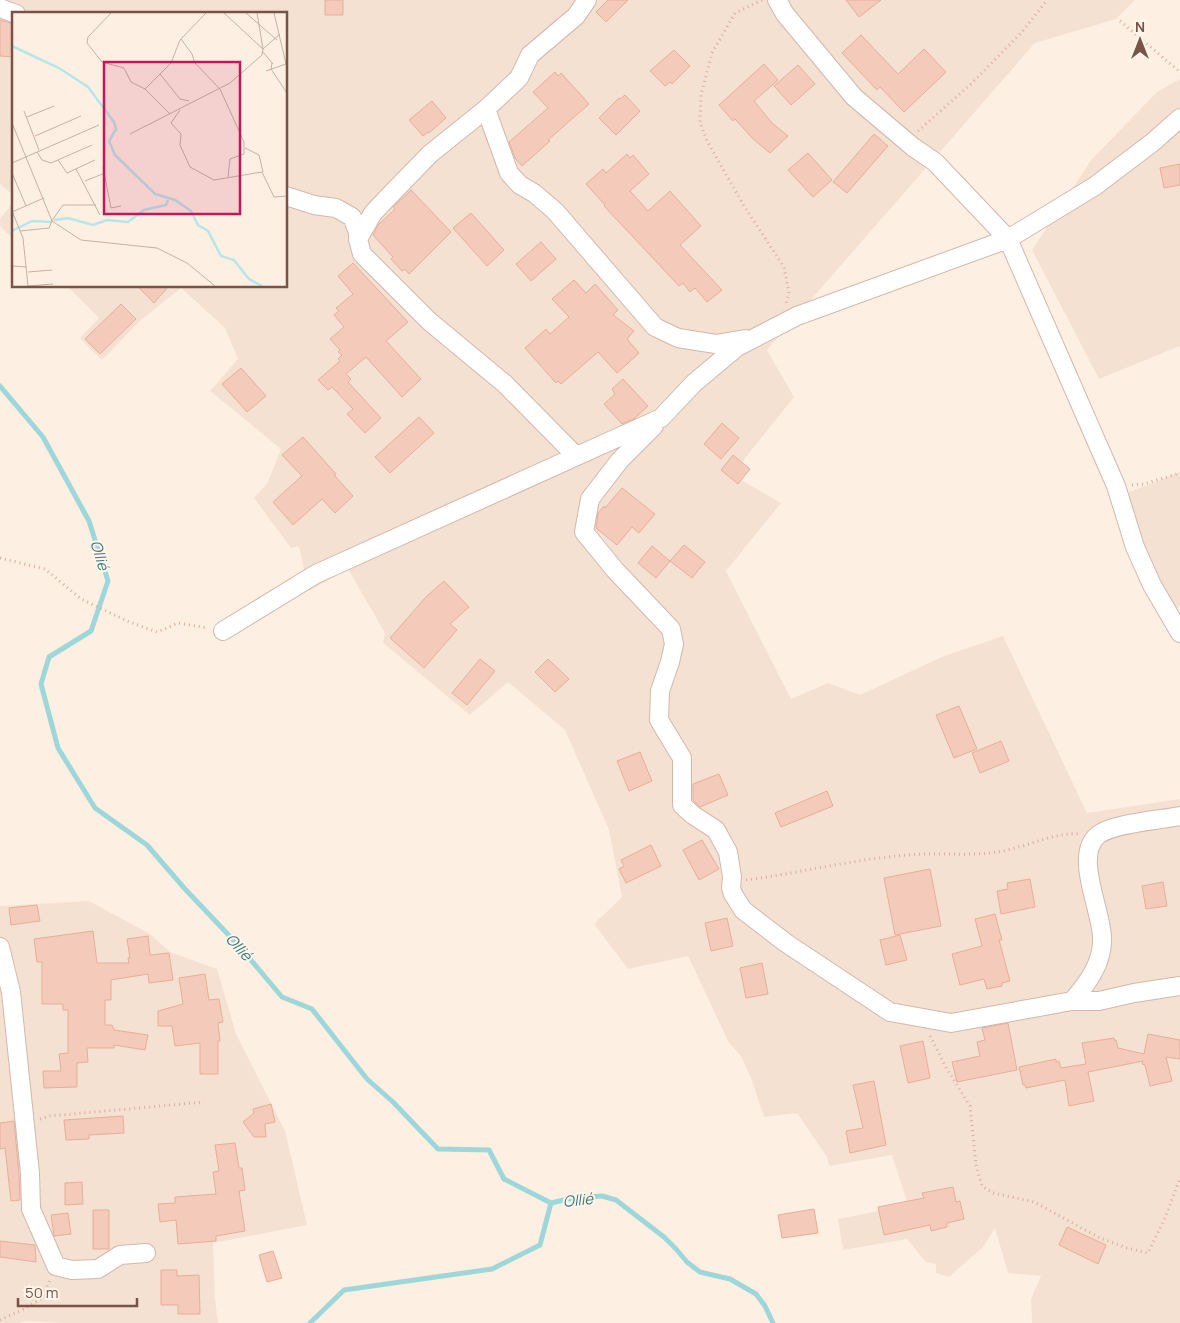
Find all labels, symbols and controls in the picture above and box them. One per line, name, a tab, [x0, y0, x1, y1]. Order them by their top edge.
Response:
inset map	[12, 12, 288, 288]
north arrow	[1115, 15, 1165, 65]
text: N	[1135, 17, 1145, 36]
water label: Ollié	[86, 538, 115, 574]
water label: Ollié	[221, 929, 258, 966]
water label: Ollié	[562, 1188, 595, 1212]
scale bar	[18, 1276, 136, 1308]
text: 50 m	[25, 1282, 59, 1303]

